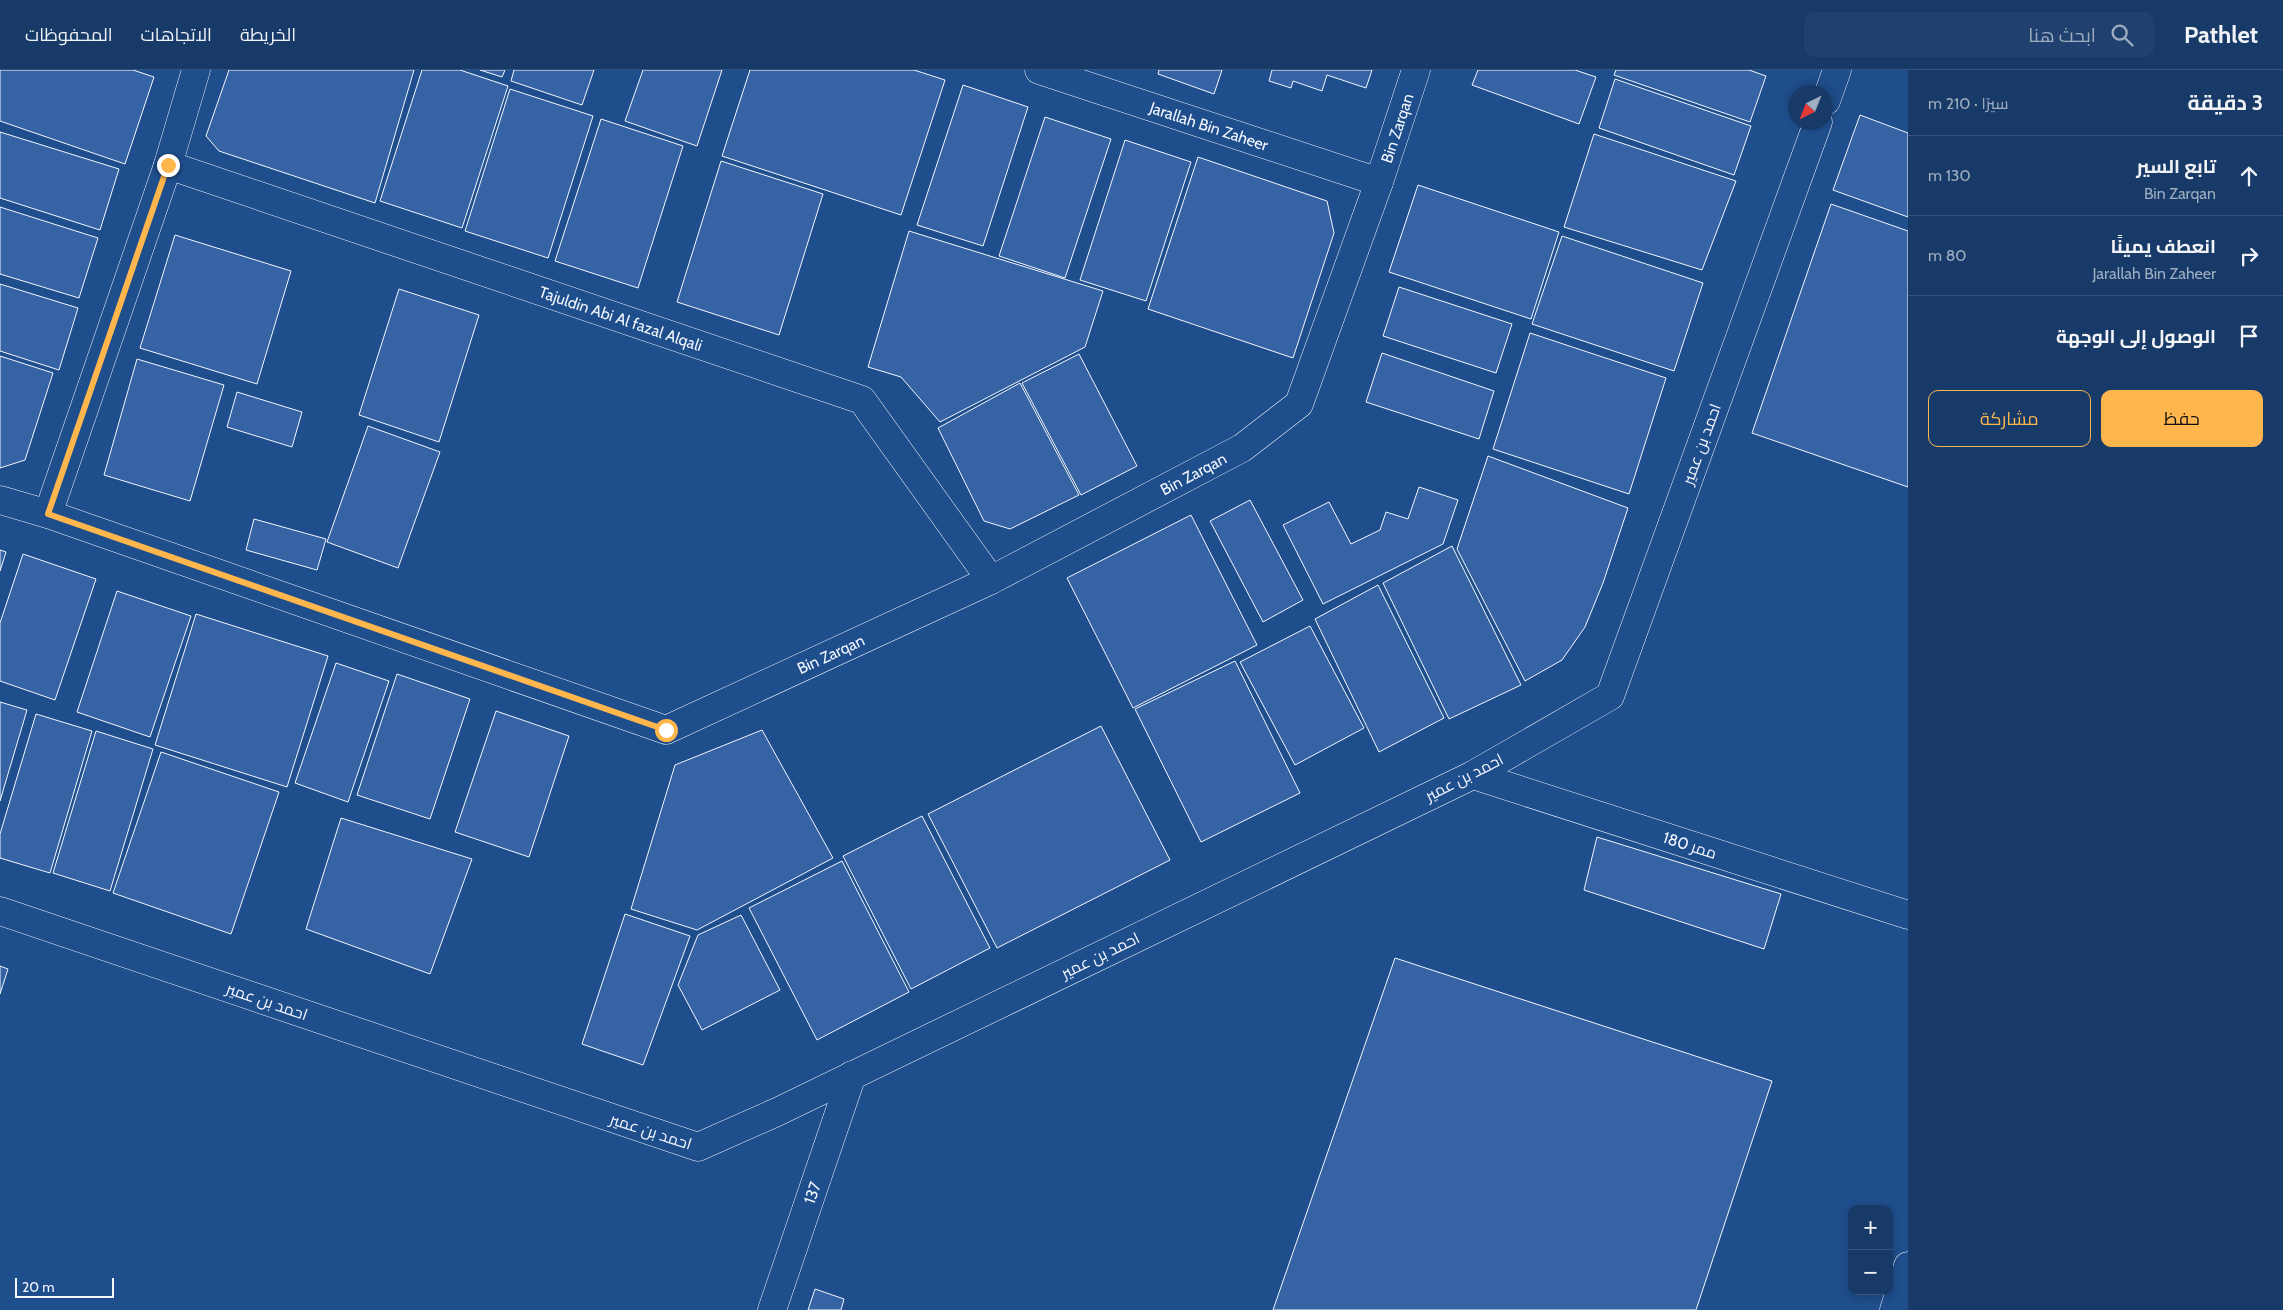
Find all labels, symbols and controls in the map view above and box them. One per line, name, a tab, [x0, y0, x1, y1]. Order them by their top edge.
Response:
search box	[1804, 12, 2154, 57]
text: Pathlet	[2184, 20, 2258, 49]
icon: search	[2108, 21, 2136, 49]
text: المحفوظات	[25, 24, 113, 46]
text: الاتجاهات	[141, 24, 212, 46]
text: الخريطة	[240, 24, 296, 46]
text: ابحث هنا	[2028, 24, 2096, 47]
north arrow	[1788, 85, 1833, 130]
text: 3 دقيقة	[2188, 90, 2263, 115]
street label: Bin Zarqan	[1377, 91, 1418, 165]
text: سيرًا · 210 m	[1928, 94, 2009, 113]
street label: Jarallah Bin Zaheer	[1146, 98, 1271, 155]
route end	[157, 154, 180, 177]
text: تابع السير	[2136, 155, 2216, 178]
icon: ahead	[2235, 162, 2263, 190]
text: 130 m	[1928, 166, 1971, 185]
text: Bin Zarqan	[2144, 184, 2216, 203]
text: انعطف يمينًا	[2110, 235, 2216, 258]
icon: right	[2235, 242, 2263, 270]
text: 80 m	[1928, 246, 1967, 265]
text: Jarallah Bin Zaheer	[2092, 264, 2216, 283]
street label: Tajuldin Abi Al fazal Alqali	[536, 282, 705, 355]
icon: arrive	[2235, 322, 2263, 350]
text: الوصول إلى الوجهة	[2056, 325, 2216, 348]
button: مشاركة	[1928, 390, 2091, 447]
button: حفظ	[2101, 390, 2263, 447]
street label: احمد بن عمير	[1678, 401, 1726, 489]
street label: Bin Zarqan	[1157, 449, 1230, 499]
street label: Bin Zarqan	[794, 631, 868, 678]
route start	[655, 719, 678, 742]
street label: احمد بن عمير	[1421, 750, 1507, 807]
street label: ممر 180	[1660, 828, 1719, 863]
street label: احمد بن عمير	[1057, 928, 1143, 984]
street label: احمد بن عمير	[222, 978, 310, 1025]
street label: احمد بن عمير	[606, 1109, 694, 1155]
street label: 137	[800, 1179, 825, 1206]
map controls	[1848, 1205, 1893, 1295]
button: +	[1848, 1205, 1893, 1250]
button: −	[1848, 1250, 1893, 1295]
scale bar	[15, 1275, 114, 1298]
text: 20 m	[22, 1278, 55, 1296]

